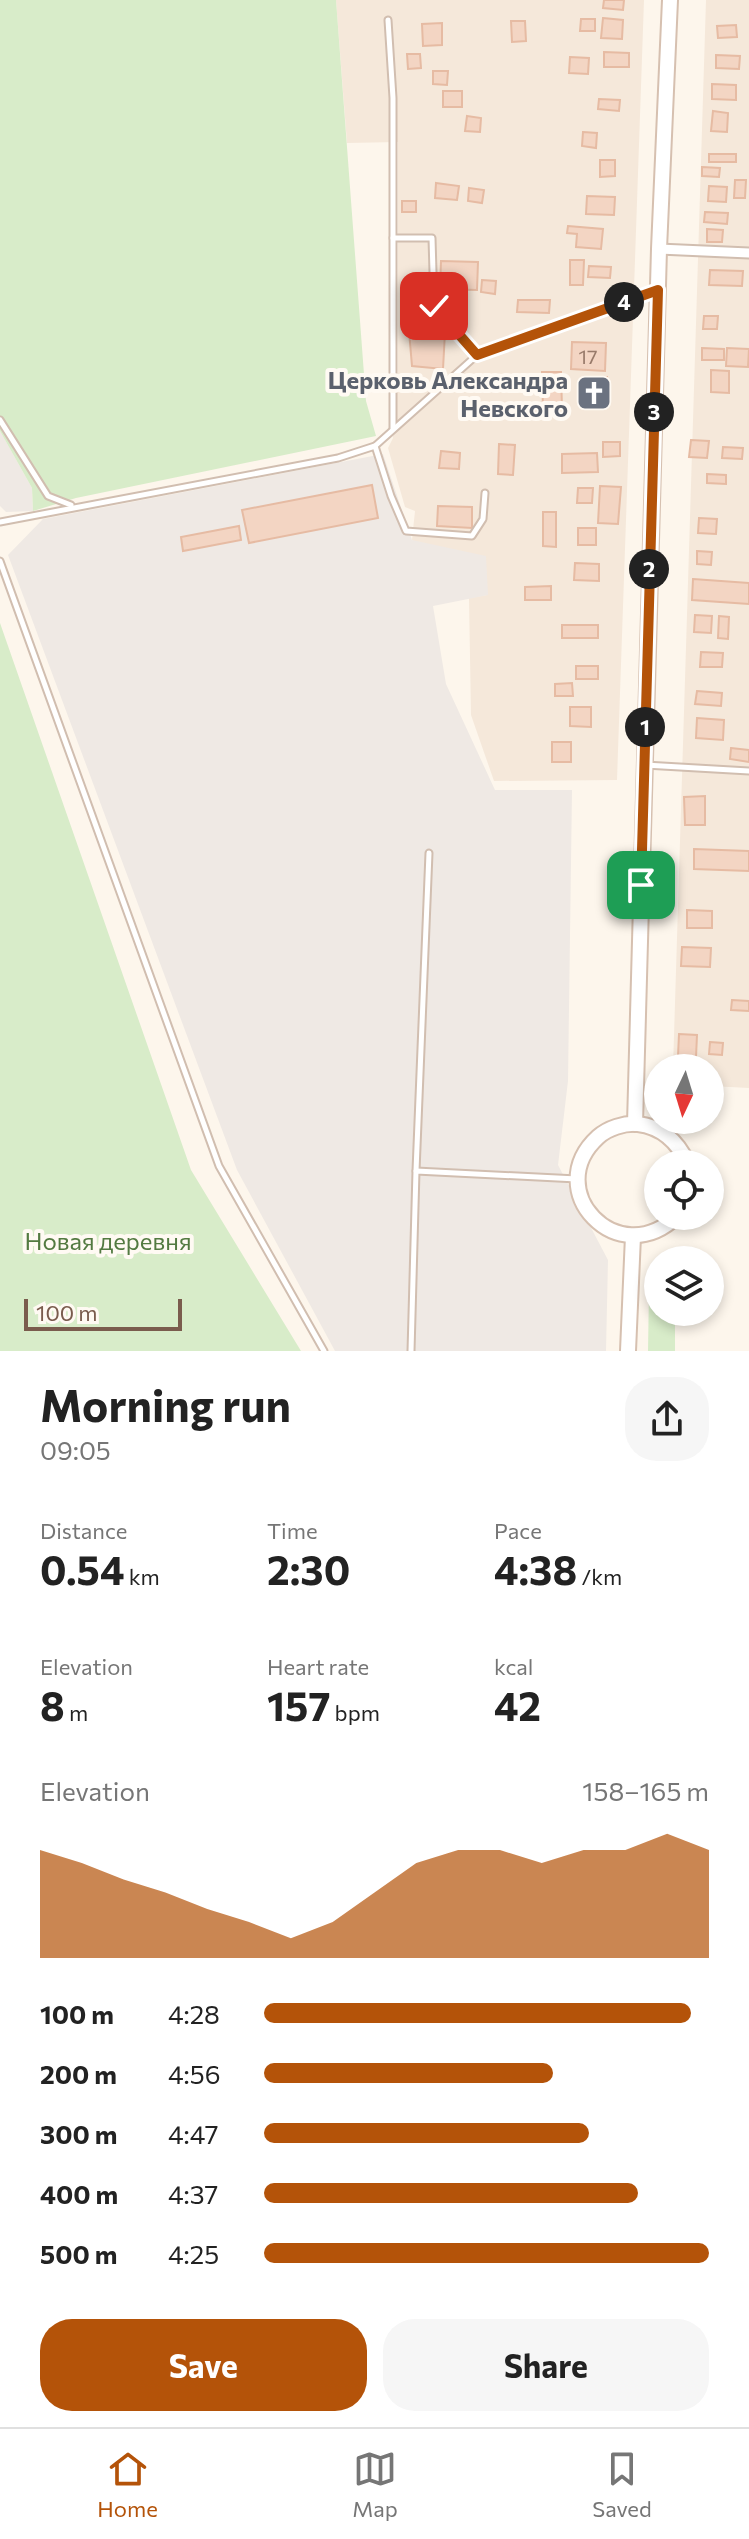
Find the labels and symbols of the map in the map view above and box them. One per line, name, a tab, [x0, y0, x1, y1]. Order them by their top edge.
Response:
pin	[400, 272, 468, 340]
pin: 4	[604, 282, 644, 322]
house number: 17	[578, 344, 598, 368]
place label: Церковь Александра Невского	[328, 365, 568, 422]
church icon: Церковь Александра Невского	[575, 374, 613, 412]
pin: 3	[634, 392, 674, 432]
pin: 2	[629, 549, 669, 589]
pin: 1	[625, 707, 665, 747]
pin	[607, 851, 675, 919]
north arrow	[644, 1054, 724, 1134]
park label: Новая деревня	[24, 1226, 192, 1255]
scale bar	[24, 1295, 182, 1331]

